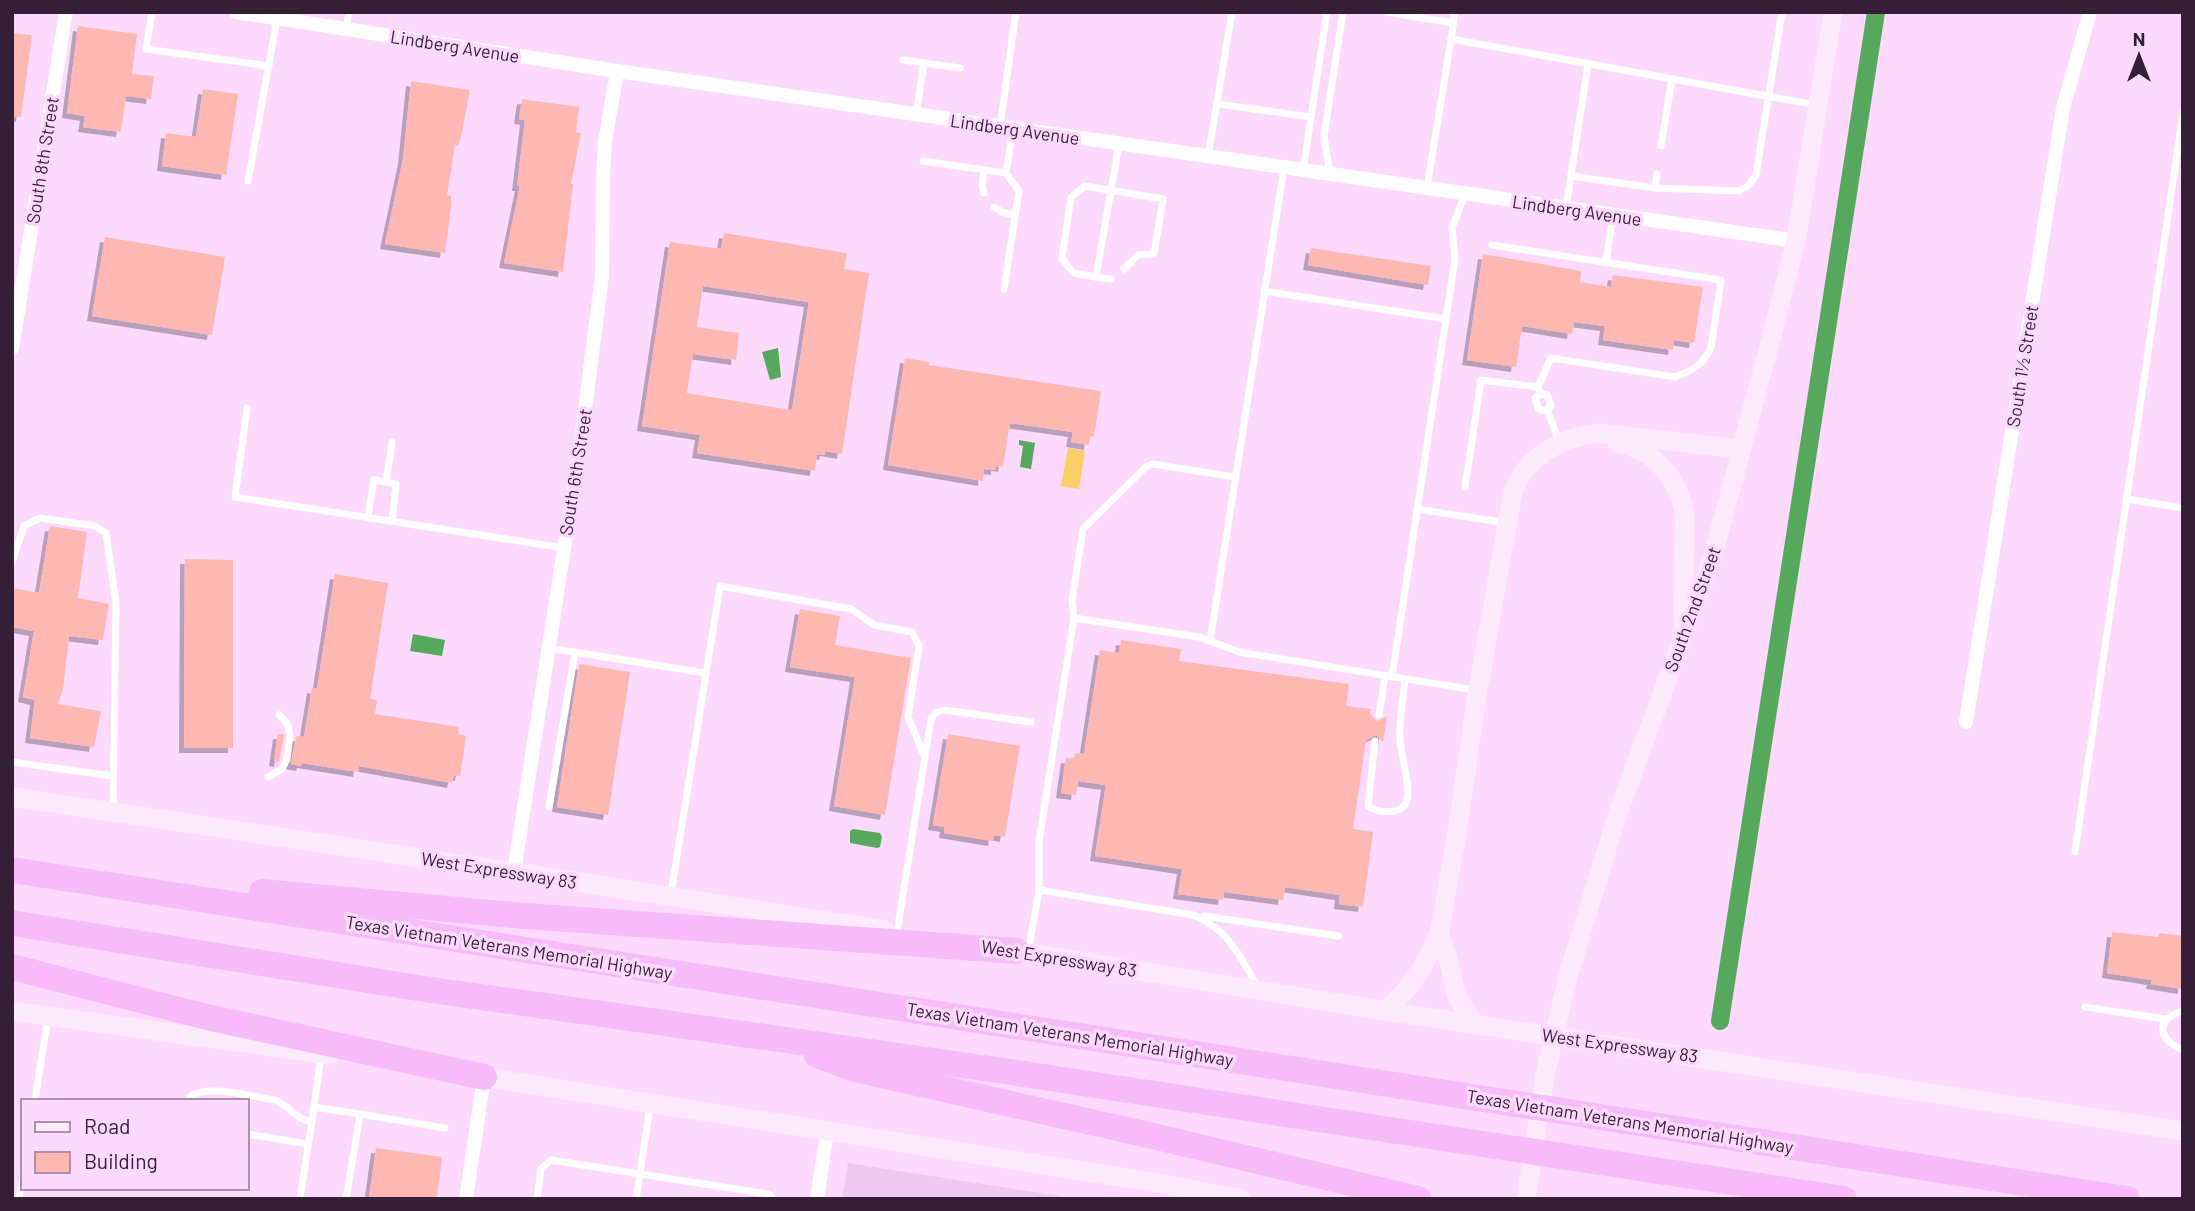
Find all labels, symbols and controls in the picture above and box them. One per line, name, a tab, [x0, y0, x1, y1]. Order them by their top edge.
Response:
north arrow	[2104, 21, 2174, 91]
street label: Lindberg Avenue	[389, 25, 521, 67]
text: N	[2133, 27, 2145, 50]
street label: South 8th Street	[21, 95, 63, 225]
street label: Lindberg Avenue	[949, 109, 1081, 149]
street label: Lindberg Avenue	[1511, 190, 1643, 230]
street label: South 1½ Street	[2001, 303, 2043, 429]
street label: South 6th Street	[554, 407, 596, 537]
street label: South 2nd Street	[1659, 543, 1725, 675]
street label: West Expressway 83	[420, 847, 578, 893]
street label: Texas Vietnam Veterans Memorial Highway	[344, 910, 674, 984]
street label: West Expressway 83	[980, 935, 1138, 981]
street label: Texas Vietnam Veterans Memorial Highway	[905, 997, 1235, 1071]
street label: West Expressway 83	[1541, 1023, 1699, 1067]
street label: Texas Vietnam Veterans Memorial Highway	[1465, 1084, 1795, 1158]
legend	[21, 1099, 248, 1190]
text: Road	[84, 1113, 130, 1138]
text: Building	[84, 1148, 158, 1173]

